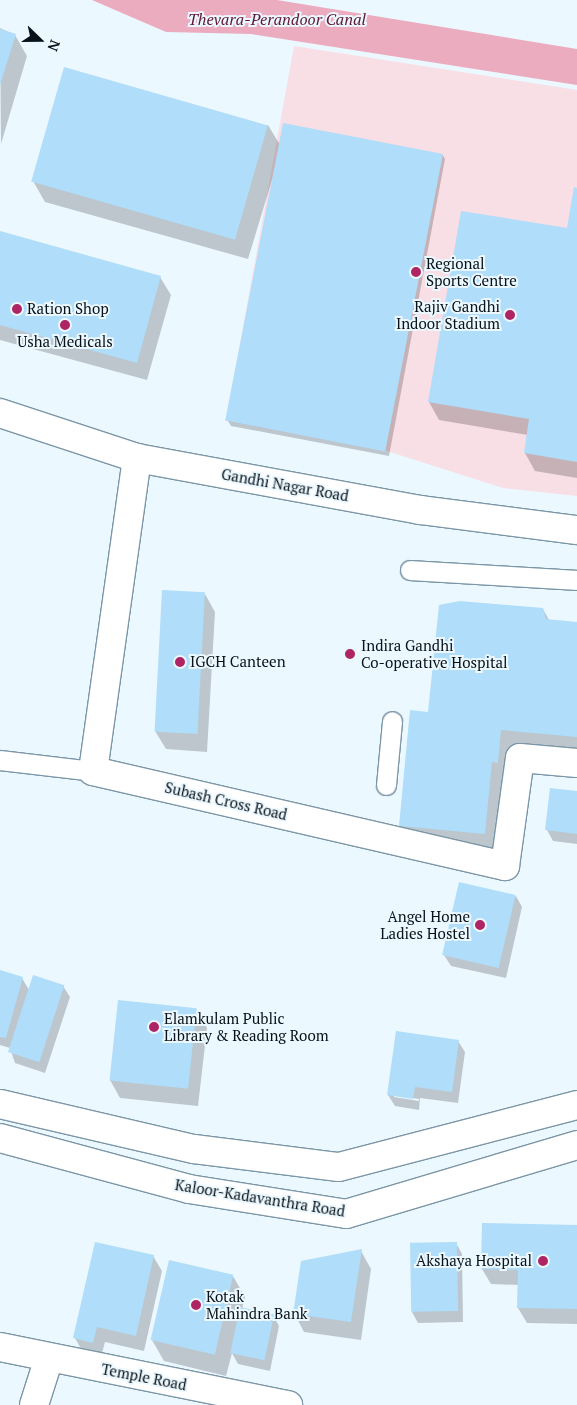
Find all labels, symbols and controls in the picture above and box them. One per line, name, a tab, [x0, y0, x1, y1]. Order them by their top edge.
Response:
water label: Thevara-Perandoor Canal	[188, 9, 366, 29]
north arrow	[15, 15, 65, 65]
text: N	[44, 37, 65, 54]
place label: Regional Sports Centre	[426, 254, 517, 289]
marker: Regional Sports Centre	[410, 266, 422, 278]
place label: Rajiv Gandhi Indoor Stadium	[396, 297, 500, 332]
place label: Ration Shop	[27, 300, 109, 318]
marker: Ration Shop	[11, 303, 23, 315]
marker: Rajiv Gandhi Indoor Stadium	[504, 309, 516, 321]
marker: Usha Medicals	[59, 319, 71, 331]
place label: Usha Medicals	[17, 333, 113, 351]
street label: Gandhi Nagar Road	[220, 465, 350, 505]
place label: Indira Gandhi Co-operative Hospital	[361, 636, 508, 671]
marker: Indira Gandhi Co-operative Hospital	[343, 647, 357, 661]
place label: IGCH Canteen	[190, 653, 286, 671]
marker: IGCH Canteen	[174, 656, 186, 668]
street label: Subash Cross Road	[163, 778, 289, 824]
place label: Angel Home Ladies Hostel	[380, 907, 470, 942]
marker: Angel Home Ladies Hostel	[474, 919, 486, 931]
place label: Elamkulam Public Library & Reading Room	[164, 1009, 329, 1044]
marker: Elamkulam Public Library & Reading Room	[148, 1021, 160, 1033]
street label: Kaloor-Kadavanthra Road	[174, 1176, 346, 1220]
place label: Akshaya Hospital	[416, 1252, 532, 1270]
marker: Akshaya Hospital	[536, 1254, 550, 1268]
place label: Kotak Mahindra Bank	[206, 1287, 308, 1322]
marker: Kotak Mahindra Bank	[190, 1299, 202, 1311]
street label: Temple Road	[100, 1360, 188, 1394]

